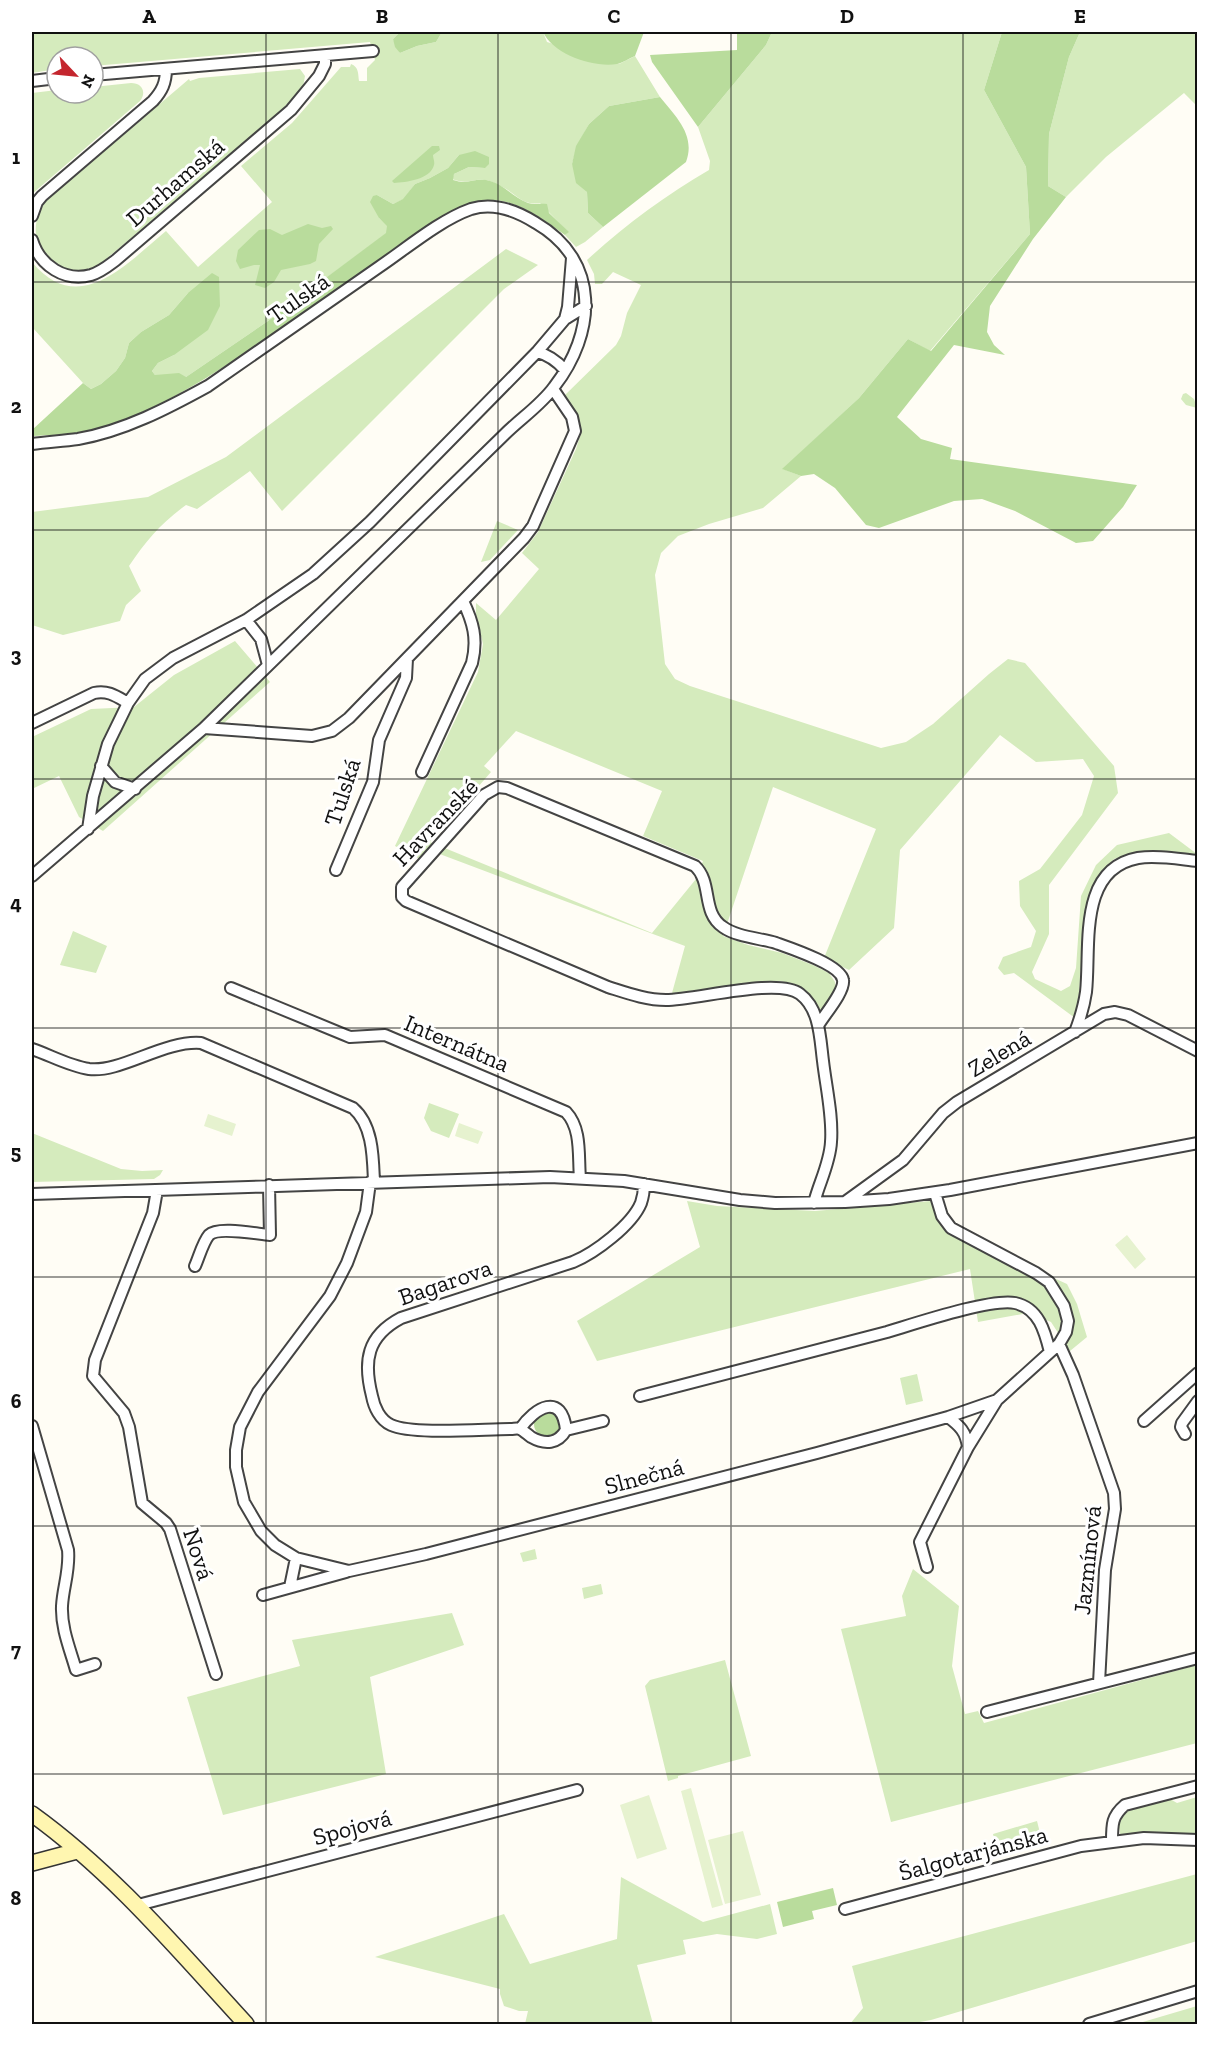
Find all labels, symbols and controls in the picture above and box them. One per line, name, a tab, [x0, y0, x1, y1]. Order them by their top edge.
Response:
text: A	[142, 4, 156, 28]
text: B	[376, 4, 388, 28]
text: C	[608, 4, 621, 28]
text: D	[840, 4, 854, 28]
text: E	[1074, 4, 1086, 28]
north arrow	[45, 45, 105, 105]
text: N	[77, 72, 99, 91]
street label: Durhamská	[120, 131, 230, 233]
text: 1	[12, 145, 20, 169]
street label: Tulská	[261, 266, 335, 330]
text: 2	[11, 394, 22, 418]
text: 3	[11, 643, 22, 667]
street label: Tulská	[318, 754, 367, 829]
street label: Havranské	[386, 772, 484, 872]
text: 4	[10, 891, 22, 915]
street label: Internátna	[400, 1008, 514, 1078]
street label: Zelená	[962, 1023, 1036, 1083]
text: 5	[11, 1140, 21, 1164]
street label: Bagarova	[395, 1252, 496, 1311]
text: 6	[11, 1389, 22, 1413]
street label: Slnečná	[601, 1451, 687, 1500]
street label: Jazmínová	[1067, 1503, 1107, 1616]
street label: Nová	[177, 1524, 221, 1584]
text: 7	[11, 1638, 21, 1662]
street label: Spojová	[310, 1803, 395, 1851]
street label: Šalgotarjánska	[895, 1819, 1051, 1887]
text: 8	[11, 1886, 22, 1910]

